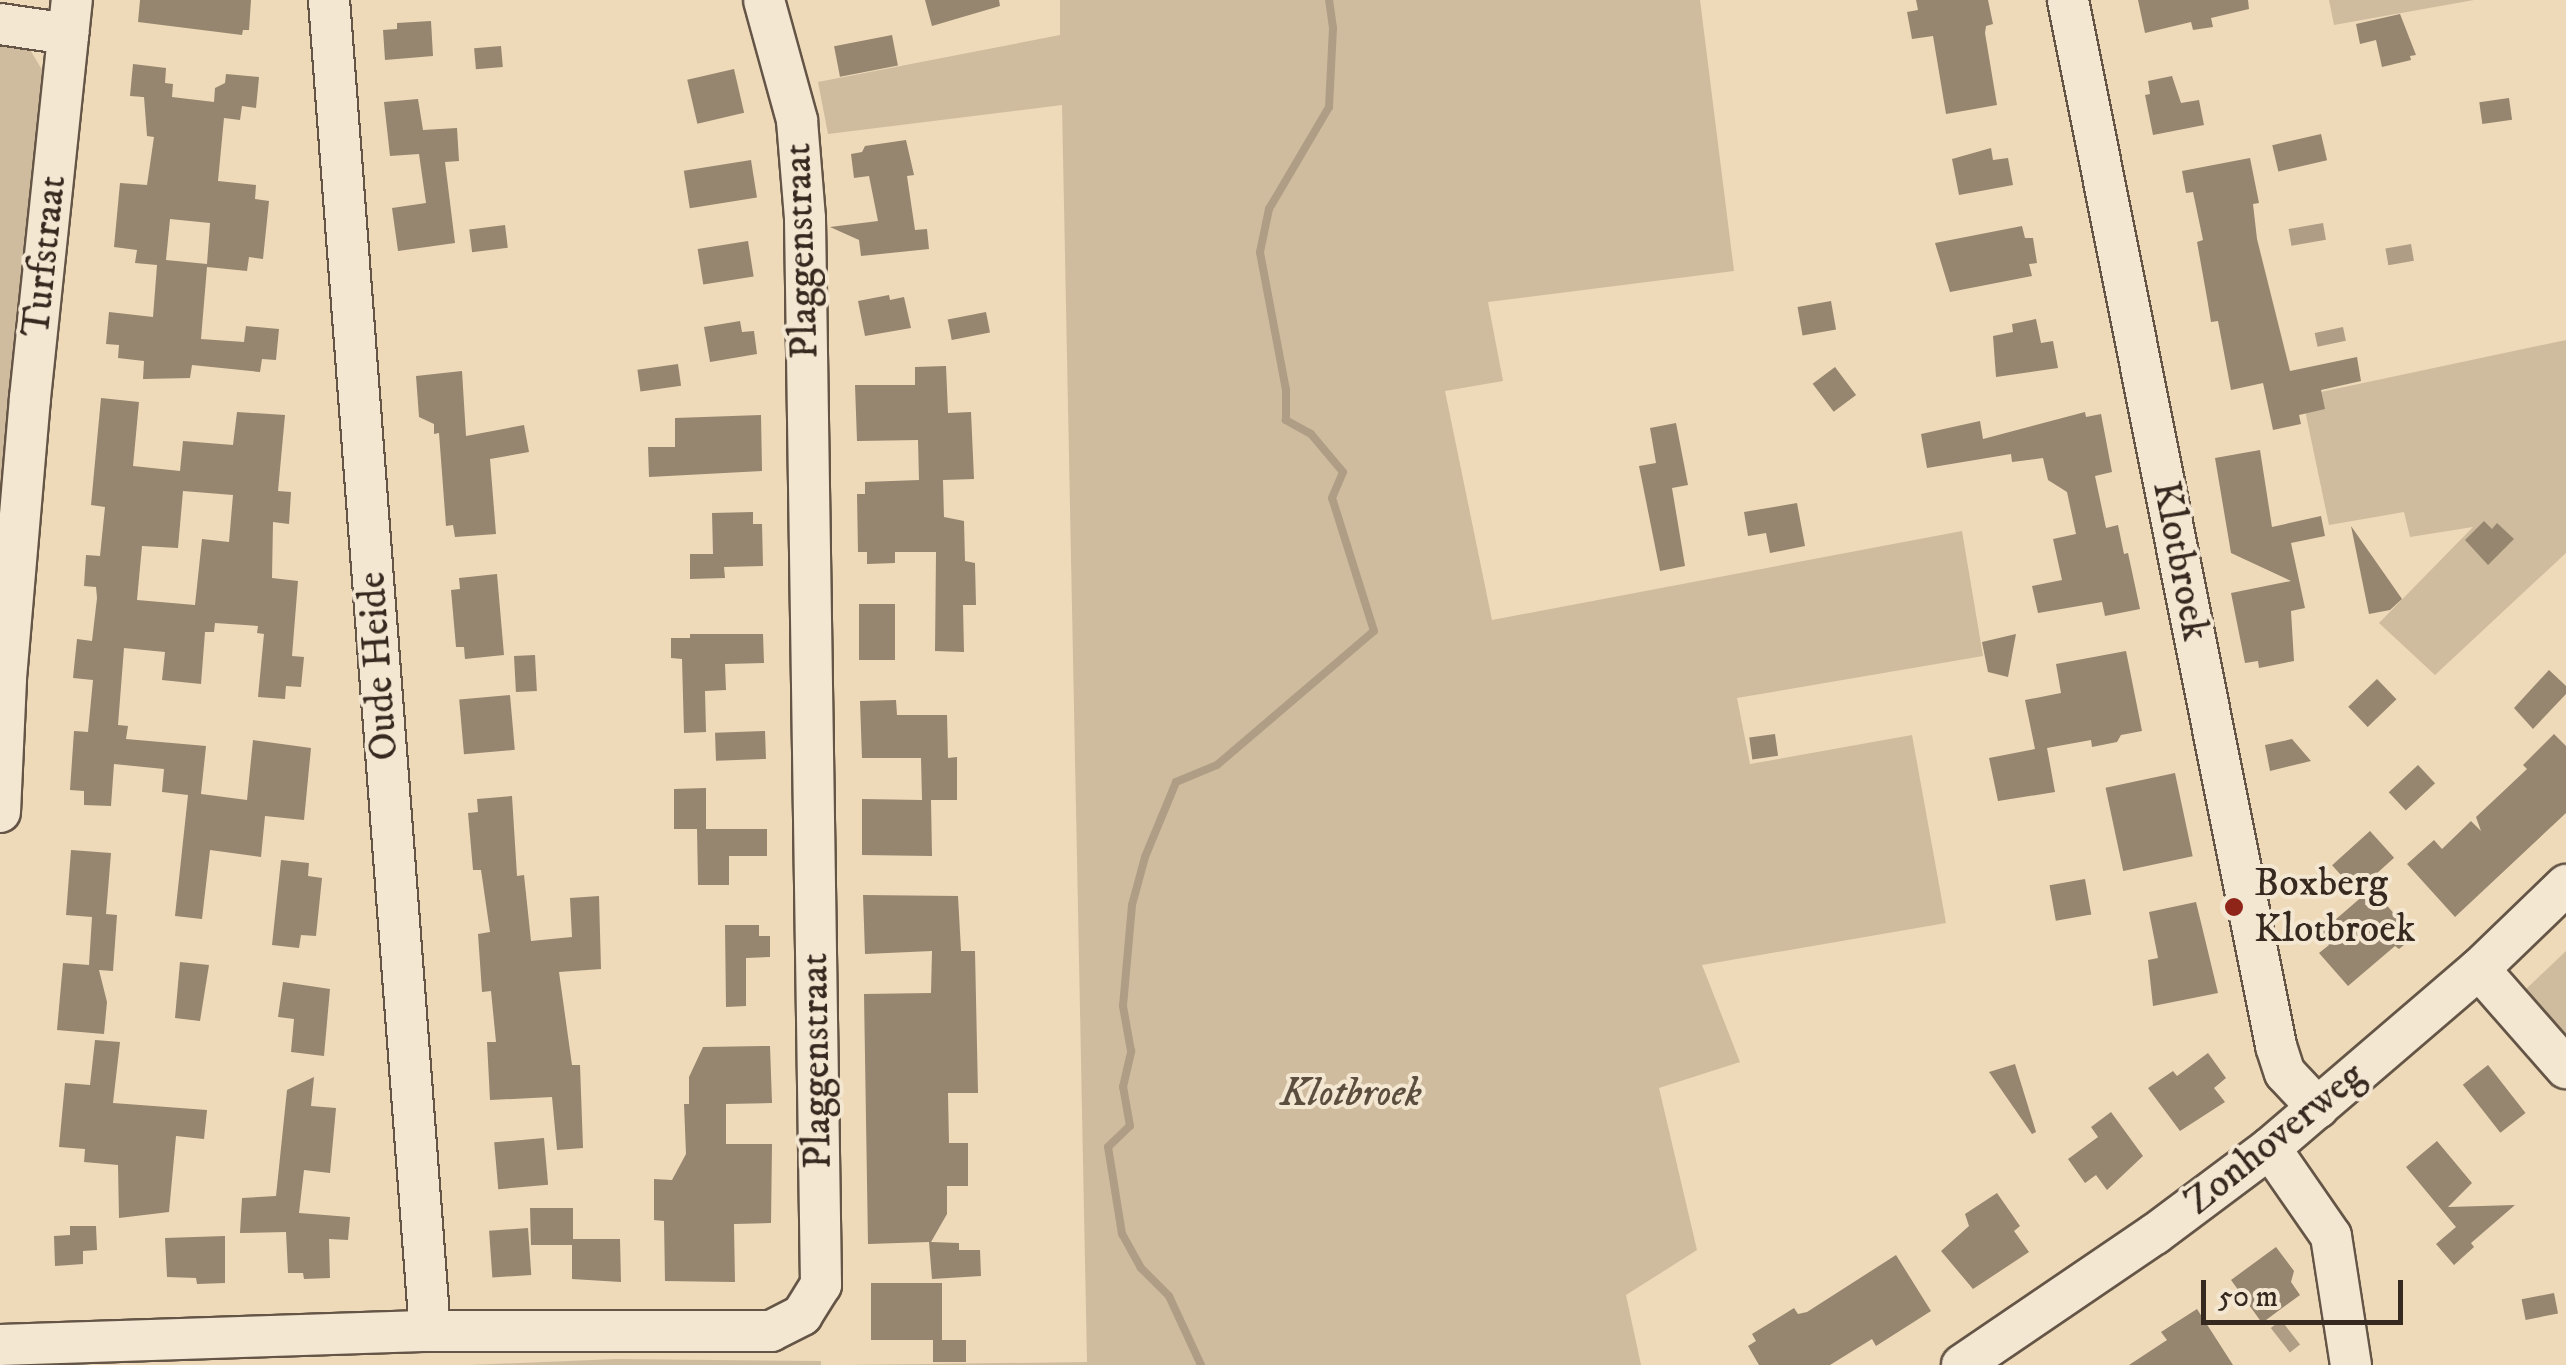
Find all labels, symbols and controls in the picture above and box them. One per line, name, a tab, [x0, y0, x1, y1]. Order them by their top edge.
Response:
street label: Plaggenstraat	[774, 142, 830, 360]
street label: Turfstraat	[13, 173, 77, 339]
street label: Klotbroek	[2141, 477, 2219, 645]
street label: Oude Heide	[348, 570, 410, 762]
place label: Boxberg Klotbroek	[2254, 860, 2416, 954]
marker: Boxberg Klotbroek	[2223, 896, 2245, 918]
street label: Plaggenstraat	[791, 952, 843, 1170]
street label: Zonhoverweg	[2175, 1052, 2375, 1226]
park label: Klotbroek	[1280, 1070, 1422, 1118]
scale bar	[2206, 1260, 2408, 1322]
text: 50 m	[2218, 1279, 2278, 1316]

